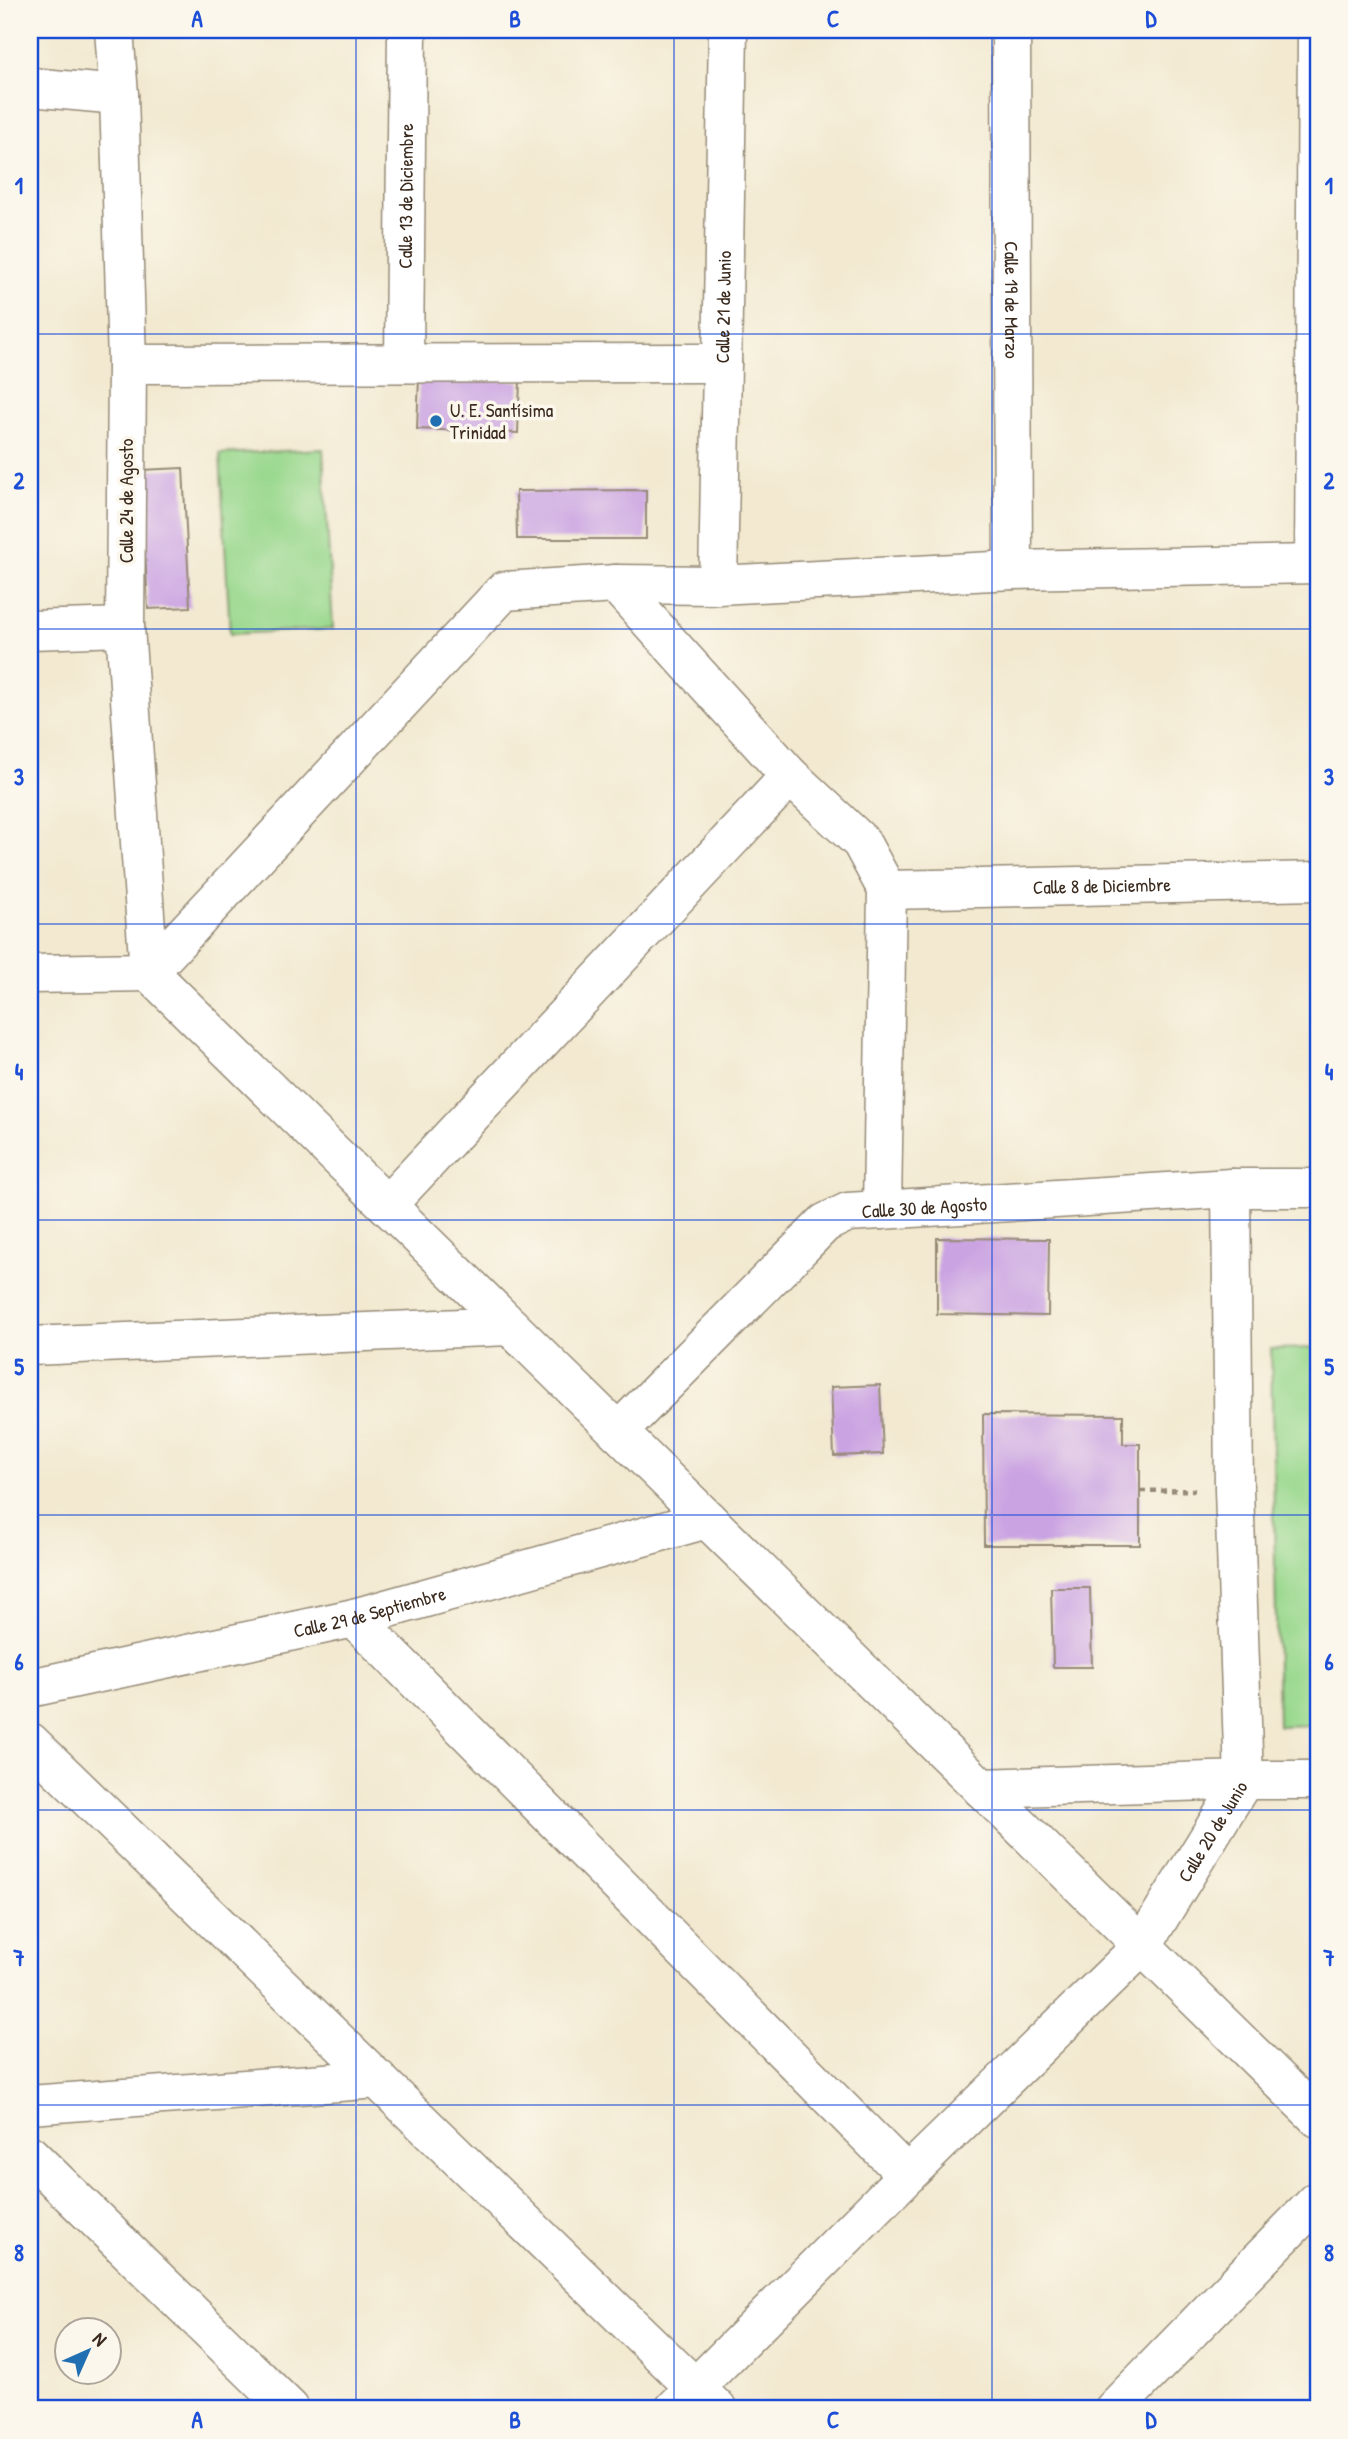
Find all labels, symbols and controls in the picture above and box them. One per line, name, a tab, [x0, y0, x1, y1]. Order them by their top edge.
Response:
text: A	[191, 3, 203, 34]
text: B	[509, 3, 521, 34]
text: C	[827, 3, 839, 34]
text: D	[1146, 3, 1158, 34]
street label: Calle 13 de Diciembre	[392, 123, 419, 269]
text: 1	[15, 170, 23, 201]
text: 1	[1325, 170, 1333, 201]
street label: Calle 19 de Marzo	[999, 241, 1025, 359]
street label: Calle 21 de Junio	[709, 250, 737, 364]
place label: U. E. Santísima Trinidad	[450, 397, 554, 445]
marker: U. E. Santísima Trinidad	[428, 413, 444, 429]
street label: Calle 24 de Agosto	[113, 438, 139, 563]
text: 2	[14, 465, 25, 496]
text: 2	[1324, 465, 1335, 496]
text: 3	[14, 761, 24, 792]
text: 3	[1324, 761, 1334, 792]
street label: Calle 8 de Diciembre	[1033, 871, 1172, 900]
text: 4	[15, 1056, 24, 1087]
text: 4	[1325, 1056, 1334, 1087]
street label: Calle 30 de Agosto	[861, 1190, 988, 1224]
text: 5	[14, 1351, 24, 1382]
text: 5	[1324, 1351, 1334, 1382]
street label: Calle 29 de Septiembre	[291, 1580, 449, 1644]
text: 6	[14, 1646, 24, 1677]
text: 6	[1324, 1646, 1334, 1677]
street label: Calle 20 de Junio	[1171, 1775, 1254, 1887]
text: 7	[12, 1942, 25, 1973]
text: 7	[1322, 1942, 1335, 1973]
text: 8	[14, 2237, 24, 2268]
text: 8	[1324, 2237, 1334, 2268]
north arrow	[52, 2316, 122, 2386]
text: N	[87, 2326, 113, 2352]
text: A	[191, 2404, 203, 2435]
text: B	[509, 2404, 521, 2435]
text: C	[827, 2404, 839, 2435]
text: D	[1146, 2404, 1158, 2435]

